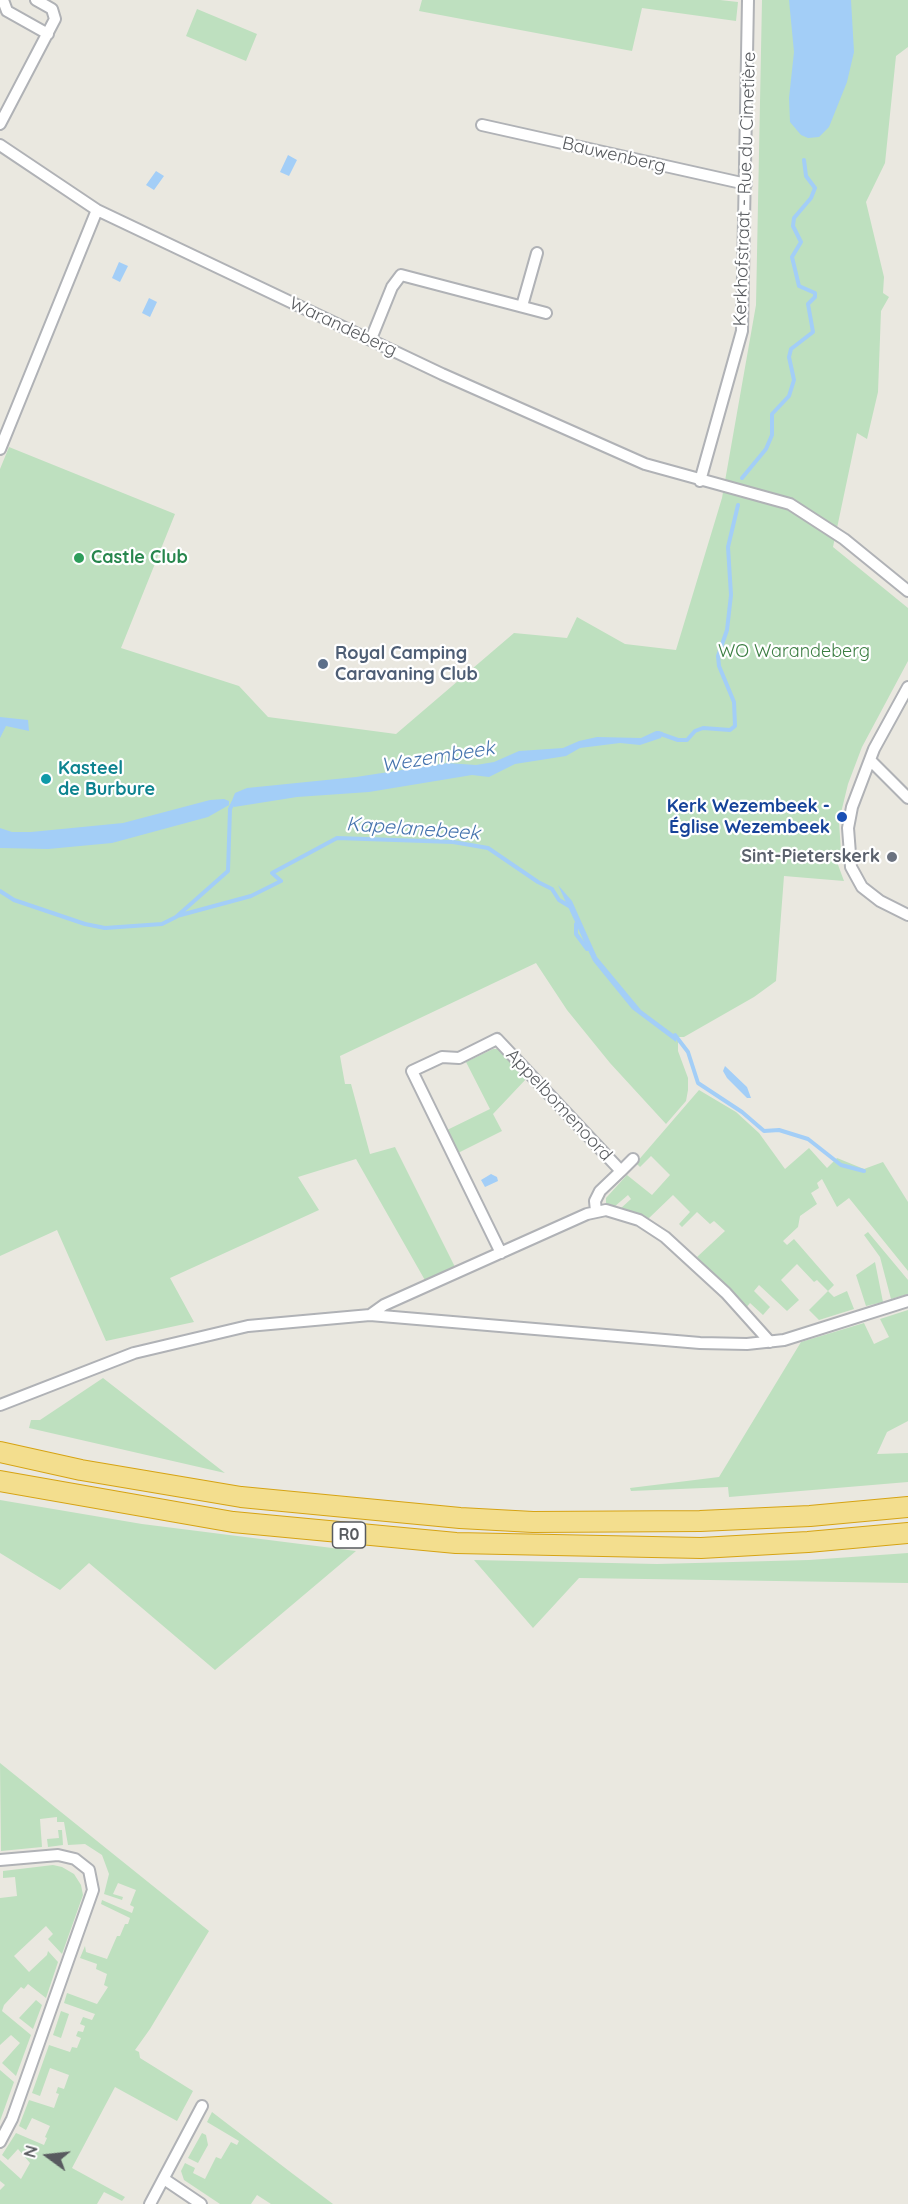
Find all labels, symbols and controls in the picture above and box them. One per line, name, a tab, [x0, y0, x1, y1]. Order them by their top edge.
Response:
street label: Kerkhofstraat - Rue du Cimetière	[729, 51, 761, 327]
street label: Bauwenberg	[560, 133, 668, 177]
street label: Warandeberg	[286, 293, 400, 361]
place label: Castle Club	[91, 547, 188, 569]
marker: Castle Club	[72, 551, 86, 565]
park label: WO Warandeberg	[718, 641, 870, 663]
place label: Royal Camping Caravaning Club	[335, 643, 478, 686]
marker: Royal Camping Caravaning Club	[316, 657, 330, 671]
water label: Wezembeek	[379, 736, 497, 778]
place label: Kasteel de Burbure	[58, 758, 155, 800]
marker: Kasteel de Burbure	[39, 772, 53, 786]
place label: Kerk Wezembeek - Église Wezembeek	[667, 796, 830, 838]
marker: Kerk Wezembeek - Église Wezembeek	[835, 810, 849, 824]
water label: Kapelanebeek	[345, 812, 481, 846]
place label: Sint-Pieterskerk	[741, 846, 880, 868]
marker: Sint-Pieterskerk	[885, 850, 899, 864]
street label: Appelbomenoord	[501, 1044, 617, 1166]
road number: R0	[332, 1522, 366, 1548]
north arrow	[18, 2126, 78, 2186]
text: N	[19, 2143, 42, 2160]

